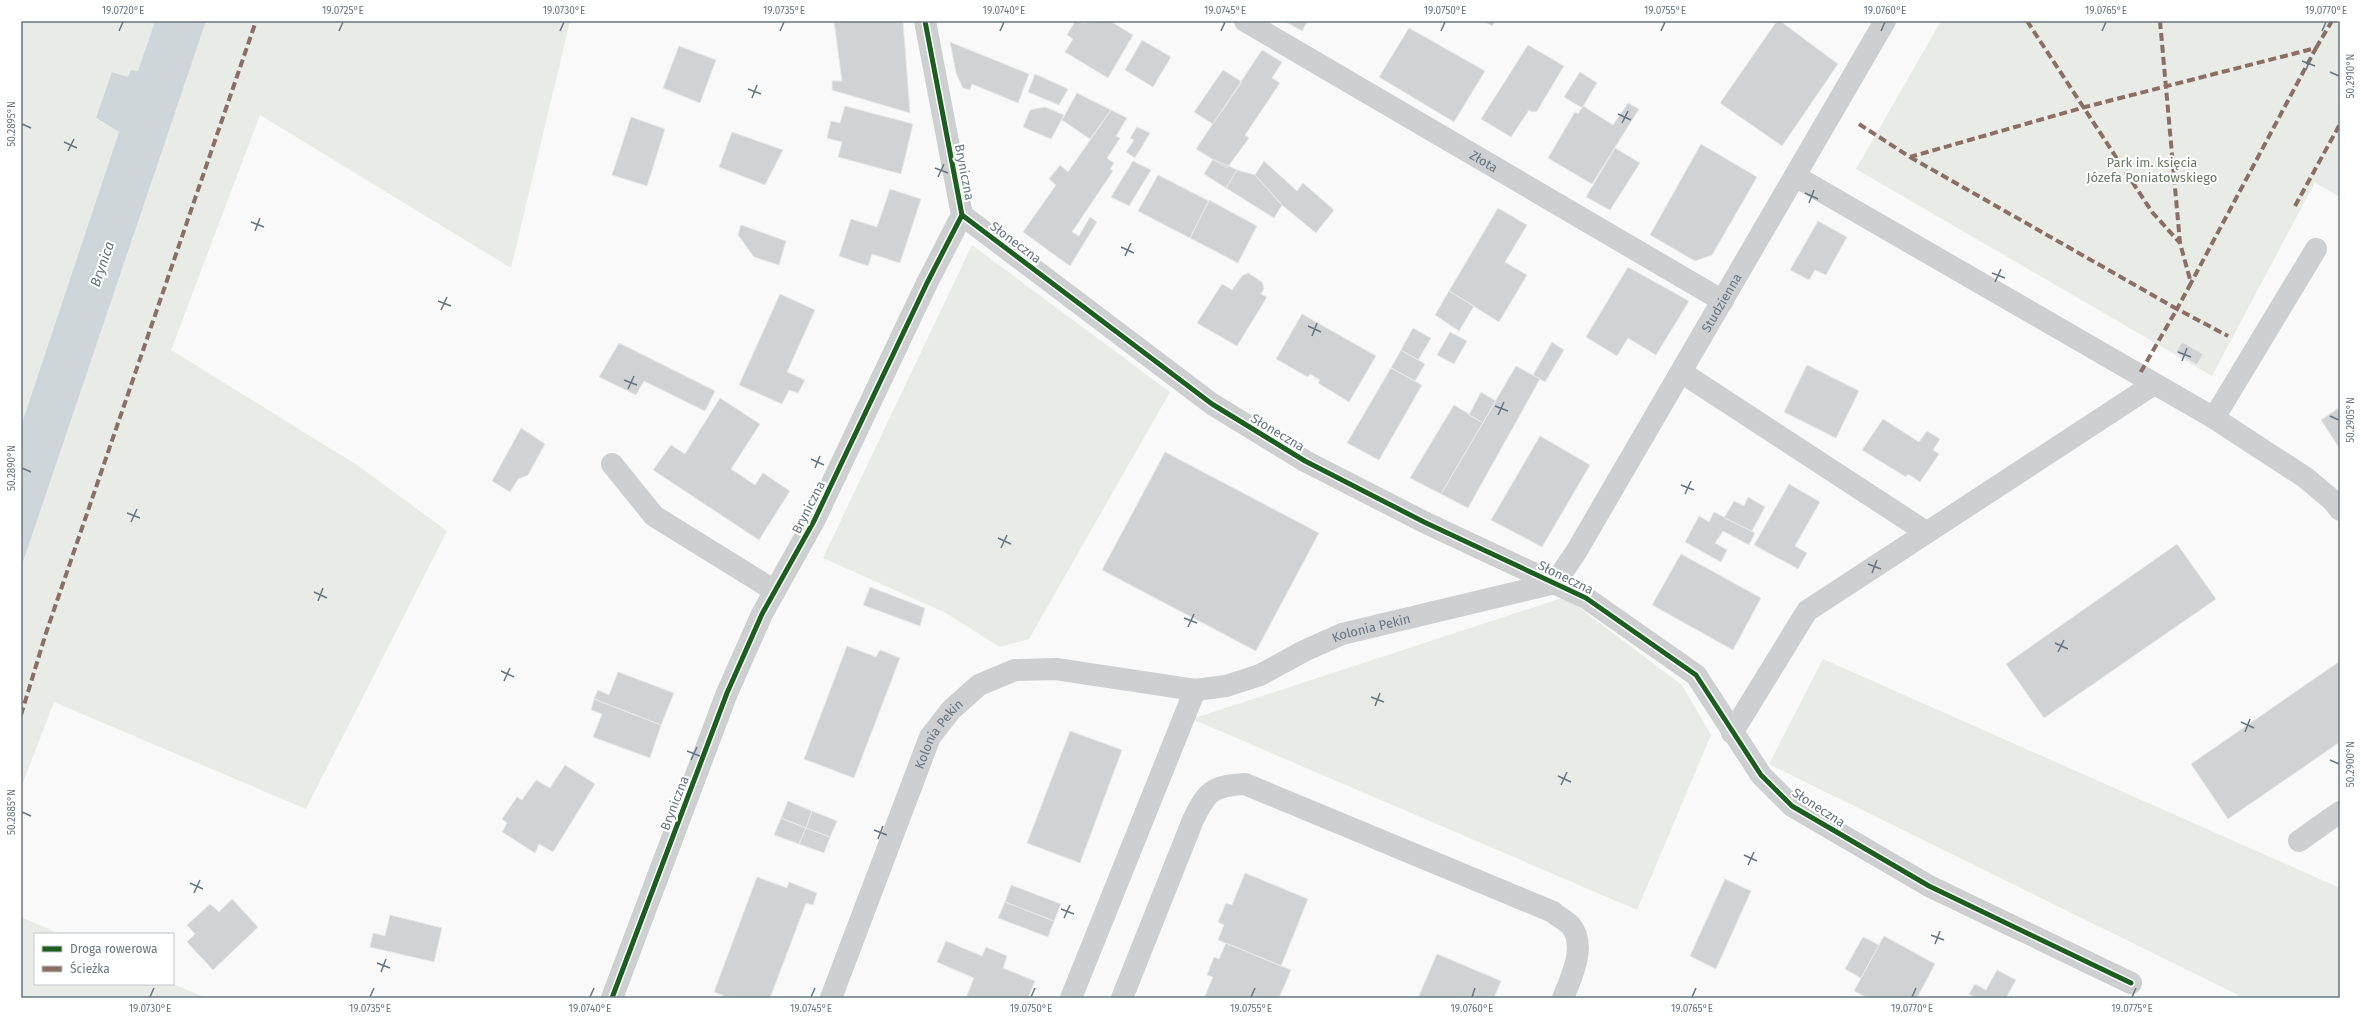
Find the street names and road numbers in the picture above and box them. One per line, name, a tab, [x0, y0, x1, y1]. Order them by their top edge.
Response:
street label: Bryniczna	[952, 143, 977, 202]
street label: Złota	[1467, 147, 1500, 175]
street label: Słoneczna	[987, 218, 1044, 266]
street label: Studzienna	[1699, 271, 1745, 335]
street label: Słoneczna	[1248, 411, 1307, 454]
street label: Bryniczna	[789, 478, 828, 536]
street label: Słoneczna	[1536, 558, 1596, 597]
street label: Kolonia Pekin	[1330, 611, 1412, 646]
street label: Kolonia Pekin	[912, 696, 966, 771]
street label: Bryniczna	[657, 774, 692, 833]
street label: Słoneczna	[1790, 785, 1848, 830]

